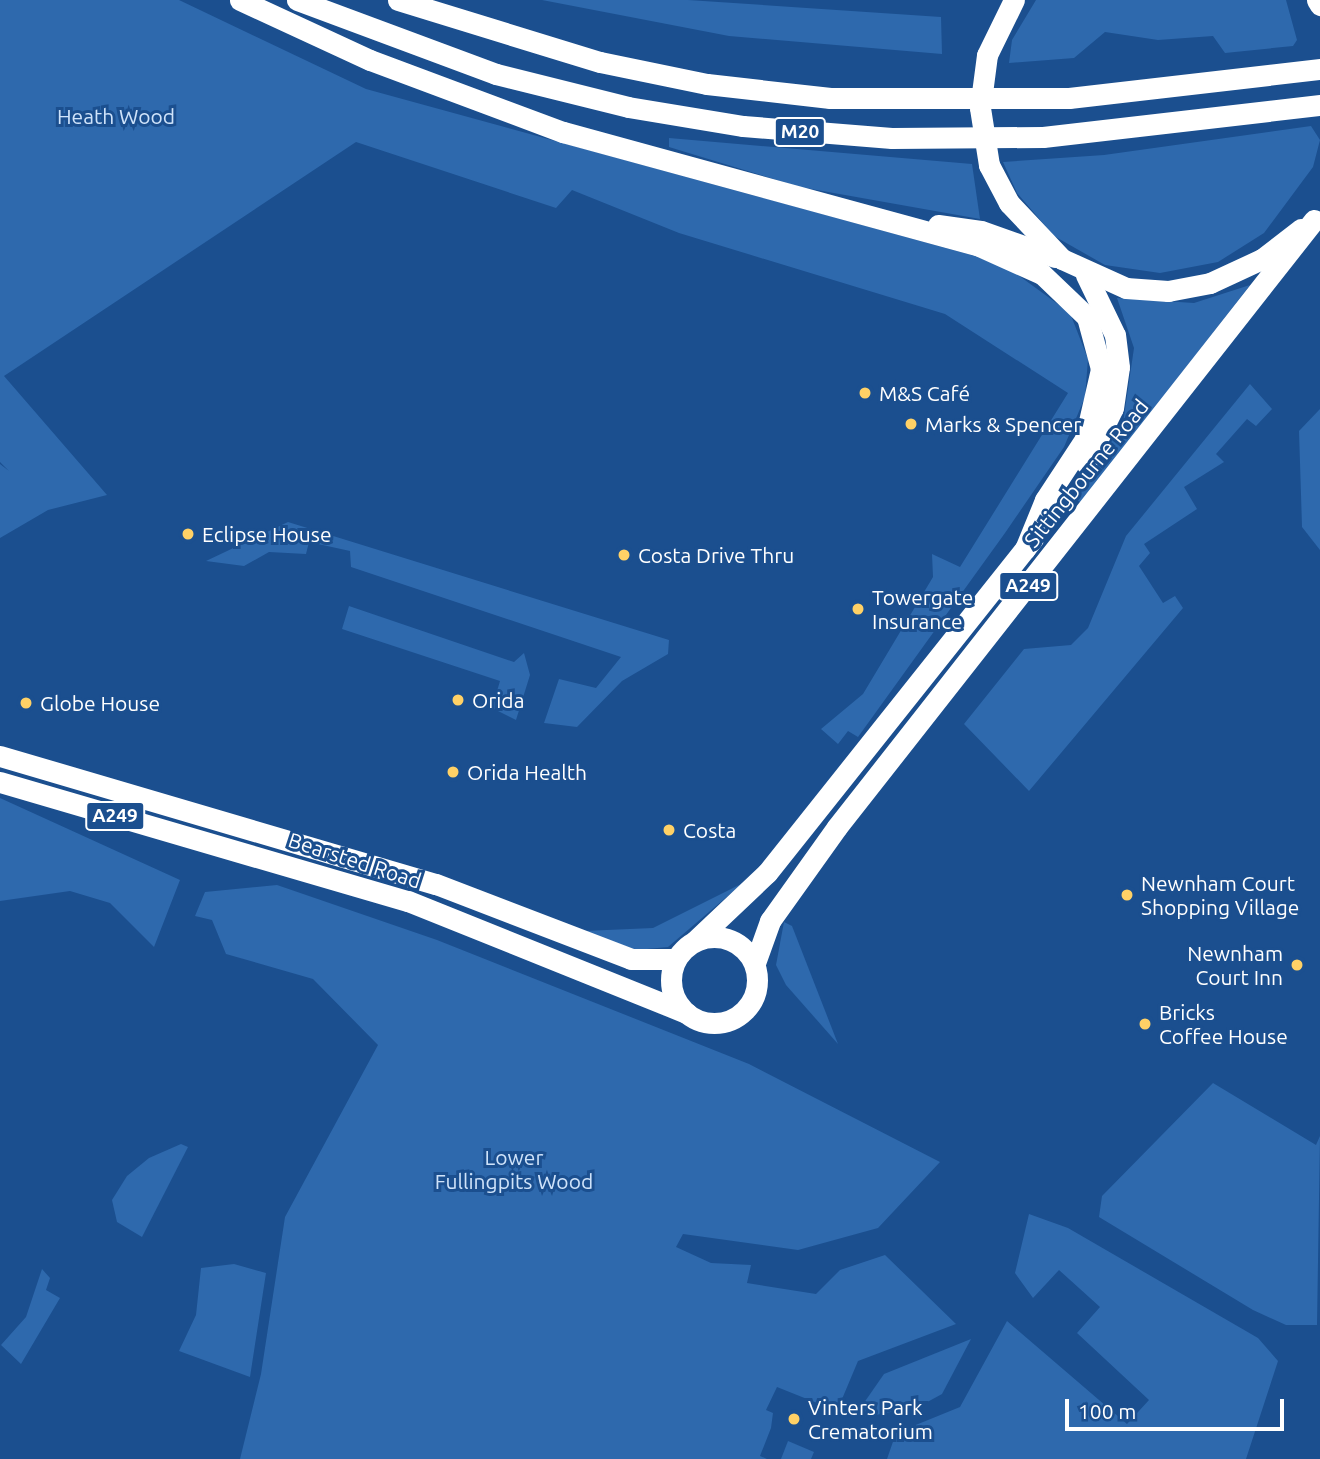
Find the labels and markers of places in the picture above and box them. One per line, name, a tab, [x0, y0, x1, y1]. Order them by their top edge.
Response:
place label: M&S Café	[879, 380, 970, 406]
marker: M&S Café	[857, 385, 873, 401]
place label: Marks & Spencer	[925, 411, 1081, 437]
marker: Marks & Spencer	[903, 416, 919, 432]
place label: Eclipse House	[202, 521, 332, 547]
marker: Eclipse House	[180, 526, 196, 542]
place label: Costa Drive Thru	[638, 542, 794, 568]
marker: Costa Drive Thru	[616, 547, 632, 563]
place label: Towergate Insurance	[872, 584, 973, 634]
marker: Towergate Insurance	[850, 601, 866, 617]
place label: Orida	[472, 687, 524, 713]
place label: Globe House	[40, 690, 160, 716]
marker: Orida	[450, 692, 466, 708]
marker: Globe House	[18, 695, 34, 711]
place label: Orida Health	[467, 759, 587, 785]
marker: Orida Health	[445, 764, 461, 780]
place label: Costa	[683, 817, 736, 843]
marker: Costa	[661, 822, 677, 838]
place label: Newnham Court Shopping Village	[1141, 870, 1299, 920]
marker: Newnham Court Shopping Village	[1119, 887, 1135, 903]
place label: Newnham Court Inn	[1187, 940, 1283, 990]
marker: Newnham Court Inn	[1289, 957, 1305, 973]
place label: Bricks Coffee House	[1159, 999, 1288, 1049]
marker: Bricks Coffee House	[1137, 1016, 1153, 1032]
place label: Vinters Park Crematorium	[808, 1394, 933, 1444]
marker: Vinters Park Crematorium	[786, 1411, 802, 1427]

